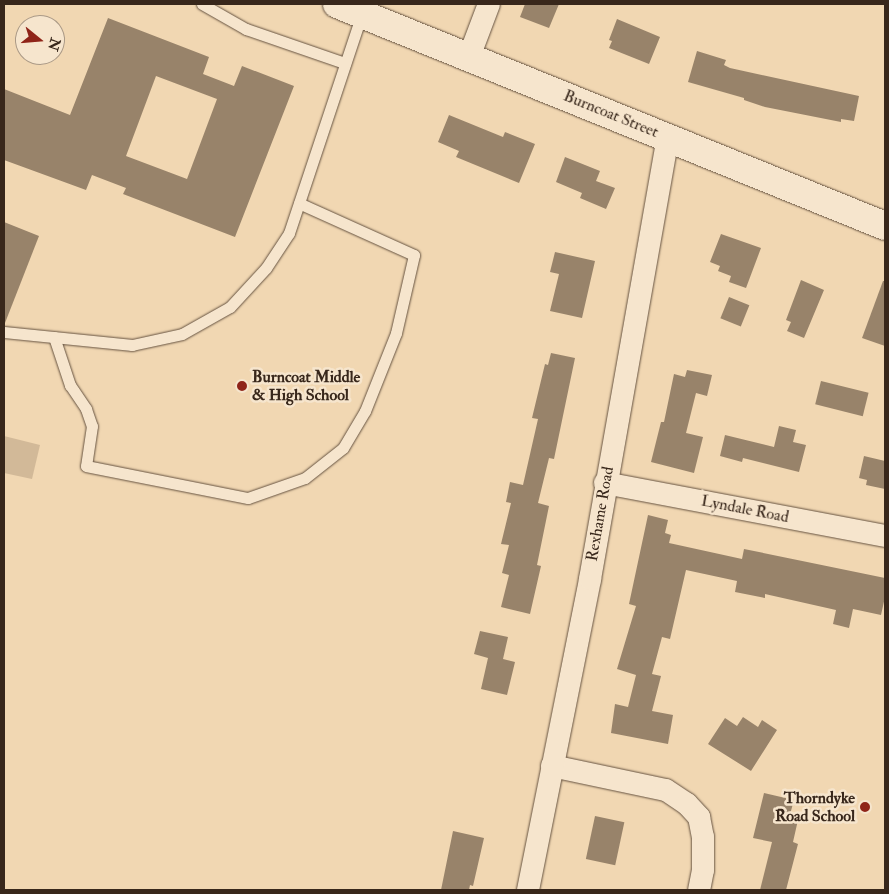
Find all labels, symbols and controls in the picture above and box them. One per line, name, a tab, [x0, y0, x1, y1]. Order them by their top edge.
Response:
north arrow	[15, 15, 65, 65]
text: N	[44, 36, 64, 53]
street label: Burncoat Street	[561, 86, 661, 142]
place label: Burncoat Middle & High School	[252, 367, 360, 405]
marker: Burncoat Middle & High School	[236, 380, 248, 392]
street label: Rexhame Road	[582, 465, 618, 563]
street label: Lyndale Road	[700, 491, 790, 527]
place label: Thorndyke Road School	[775, 788, 855, 826]
marker: Thorndyke Road School	[859, 801, 871, 813]

